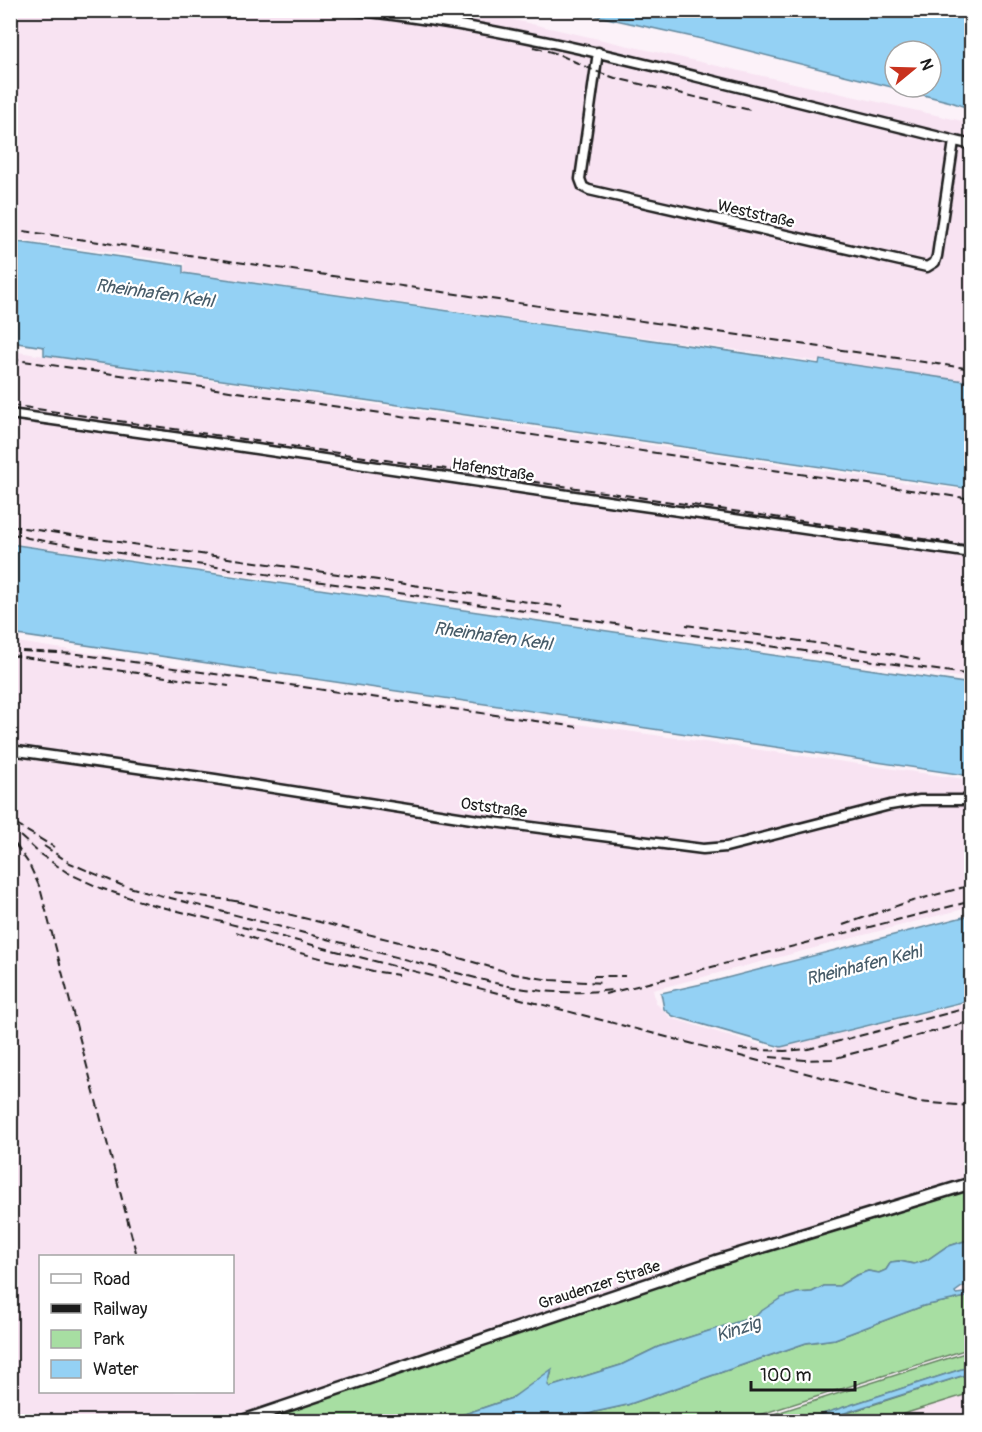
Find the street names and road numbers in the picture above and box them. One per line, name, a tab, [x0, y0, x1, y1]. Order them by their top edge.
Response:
street label: Weststraße	[715, 195, 796, 233]
street label: Hafenstraße	[450, 454, 535, 486]
street label: Oststraße	[459, 793, 529, 823]
street label: Graudenzer Straße	[536, 1256, 663, 1314]

